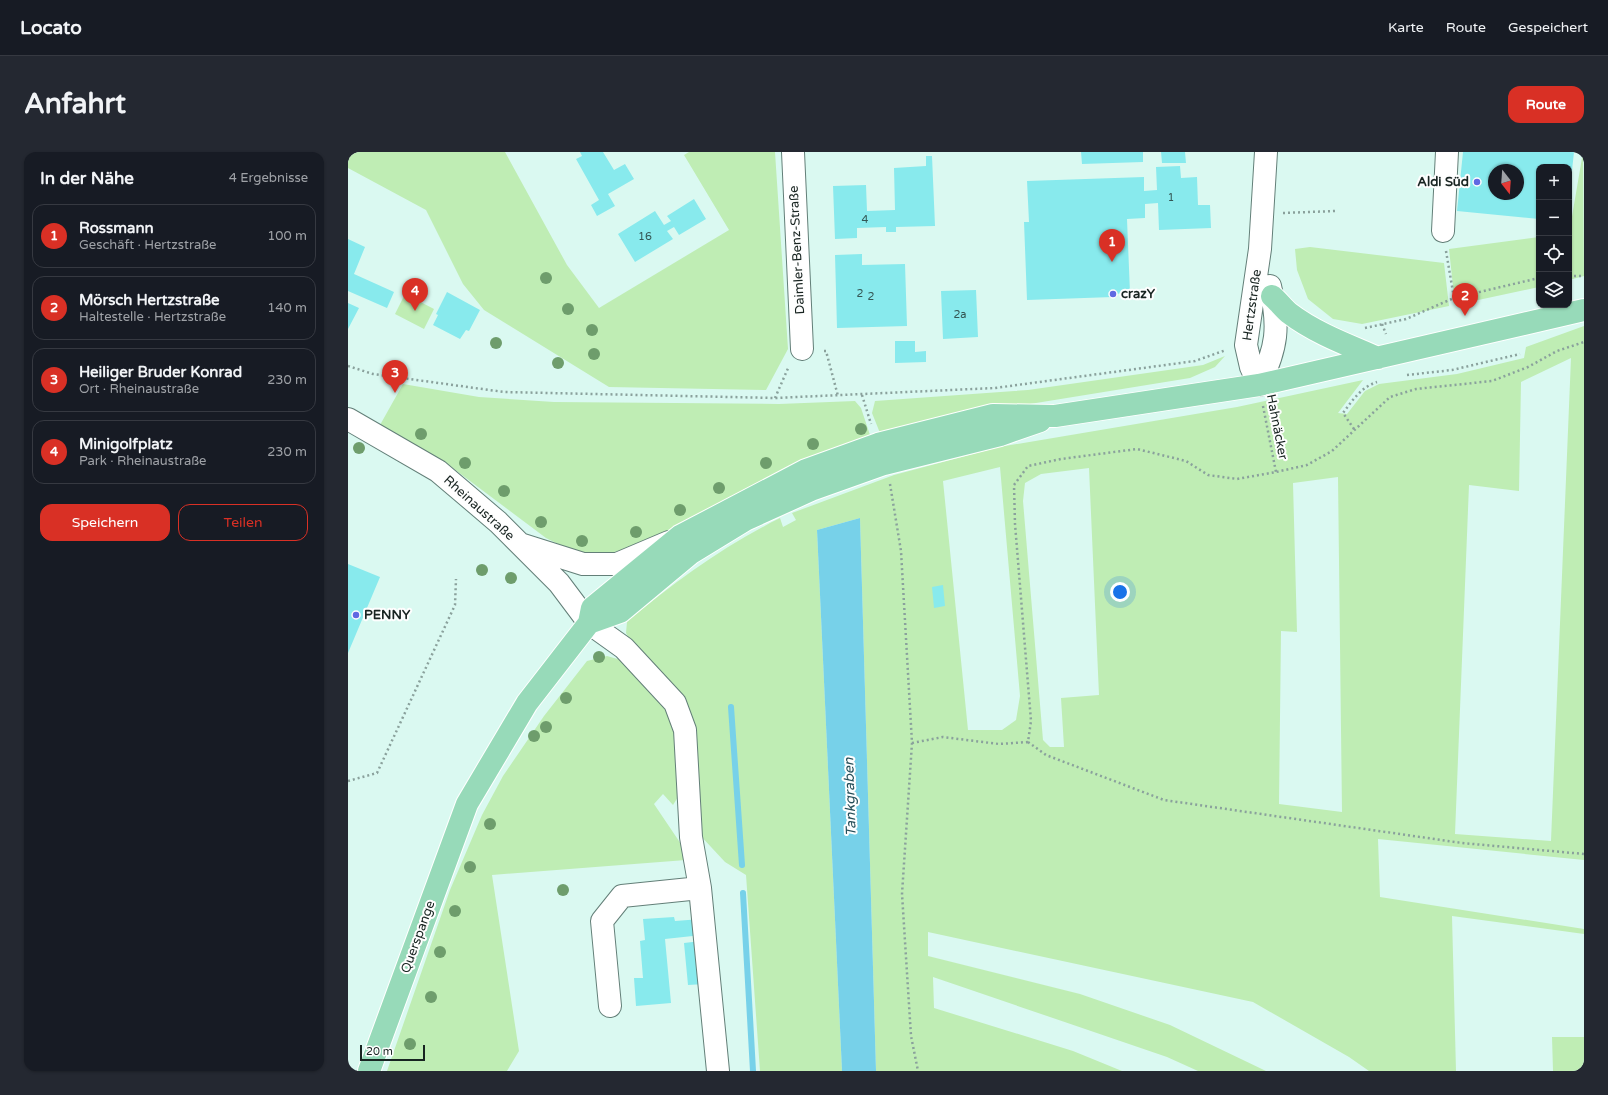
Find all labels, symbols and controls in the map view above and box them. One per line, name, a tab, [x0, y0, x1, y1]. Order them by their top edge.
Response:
text: Locato	[20, 17, 82, 39]
text: Karte	[1388, 19, 1424, 36]
text: Route	[1446, 19, 1486, 36]
text: Gespeichert	[1508, 19, 1588, 36]
button: Route	[1508, 86, 1584, 123]
text: Anfahrt	[24, 87, 126, 121]
north arrow	[1488, 164, 1524, 200]
map controls	[1536, 164, 1572, 308]
button: +	[1536, 164, 1572, 200]
text: In der Nähe	[40, 168, 134, 189]
text: 4 Ergebnisse	[229, 170, 308, 186]
place label: Aldi Süd	[1417, 174, 1469, 190]
marker: Aldi Süd	[1472, 177, 1482, 187]
street label: Daimler-Benz-Straße	[786, 185, 808, 315]
house number: 1	[1168, 191, 1174, 204]
button: −	[1536, 200, 1572, 236]
house number: 4	[862, 213, 869, 226]
text: Rossmann	[79, 219, 154, 237]
text: 1	[50, 228, 58, 244]
text: 100 m	[267, 228, 307, 244]
pin: 1	[1099, 229, 1125, 262]
house number: 16	[638, 230, 652, 243]
button: locate	[1536, 236, 1572, 272]
text: Geschäft · Hertzstraße	[79, 237, 216, 253]
street label: Hertzstraße	[1239, 268, 1265, 342]
button: layers	[1536, 272, 1572, 308]
pin: 4	[402, 278, 428, 311]
pin: 2	[1452, 283, 1478, 316]
place label: crazY	[1121, 286, 1156, 302]
house number: 2	[857, 287, 864, 300]
marker: crazY	[1108, 289, 1118, 299]
house number: 2	[868, 290, 875, 303]
text: Mörsch Hertzstraße	[79, 291, 220, 309]
text: 2	[50, 300, 58, 316]
text: 140 m	[267, 300, 307, 316]
house number: 2a	[953, 308, 967, 321]
text: Haltestelle · Hertzstraße	[79, 309, 226, 325]
pin: 3	[382, 360, 408, 393]
text: Heiliger Bruder Konrad	[79, 363, 242, 381]
text: 3	[50, 372, 58, 388]
text: 230 m	[267, 372, 307, 388]
text: Ort · Rheinaustraße	[79, 381, 199, 397]
street label: Hahnäcker	[1263, 393, 1291, 461]
text: Minigolfplatz	[79, 435, 173, 453]
text: 4	[50, 444, 58, 460]
text: 230 m	[267, 444, 307, 460]
text: Park · Rheinaustraße	[79, 453, 206, 469]
street label: Rheinaustraße	[440, 472, 518, 544]
button: Speichern	[40, 504, 170, 541]
button: Teilen	[178, 504, 308, 541]
your location	[1110, 582, 1130, 602]
place label: PENNY	[364, 607, 411, 623]
marker: PENNY	[351, 610, 361, 620]
water label: Tankgraben	[840, 757, 860, 837]
street label: Querspange	[397, 899, 439, 975]
scale bar	[360, 1043, 425, 1062]
text: 20 m	[366, 1045, 393, 1058]

